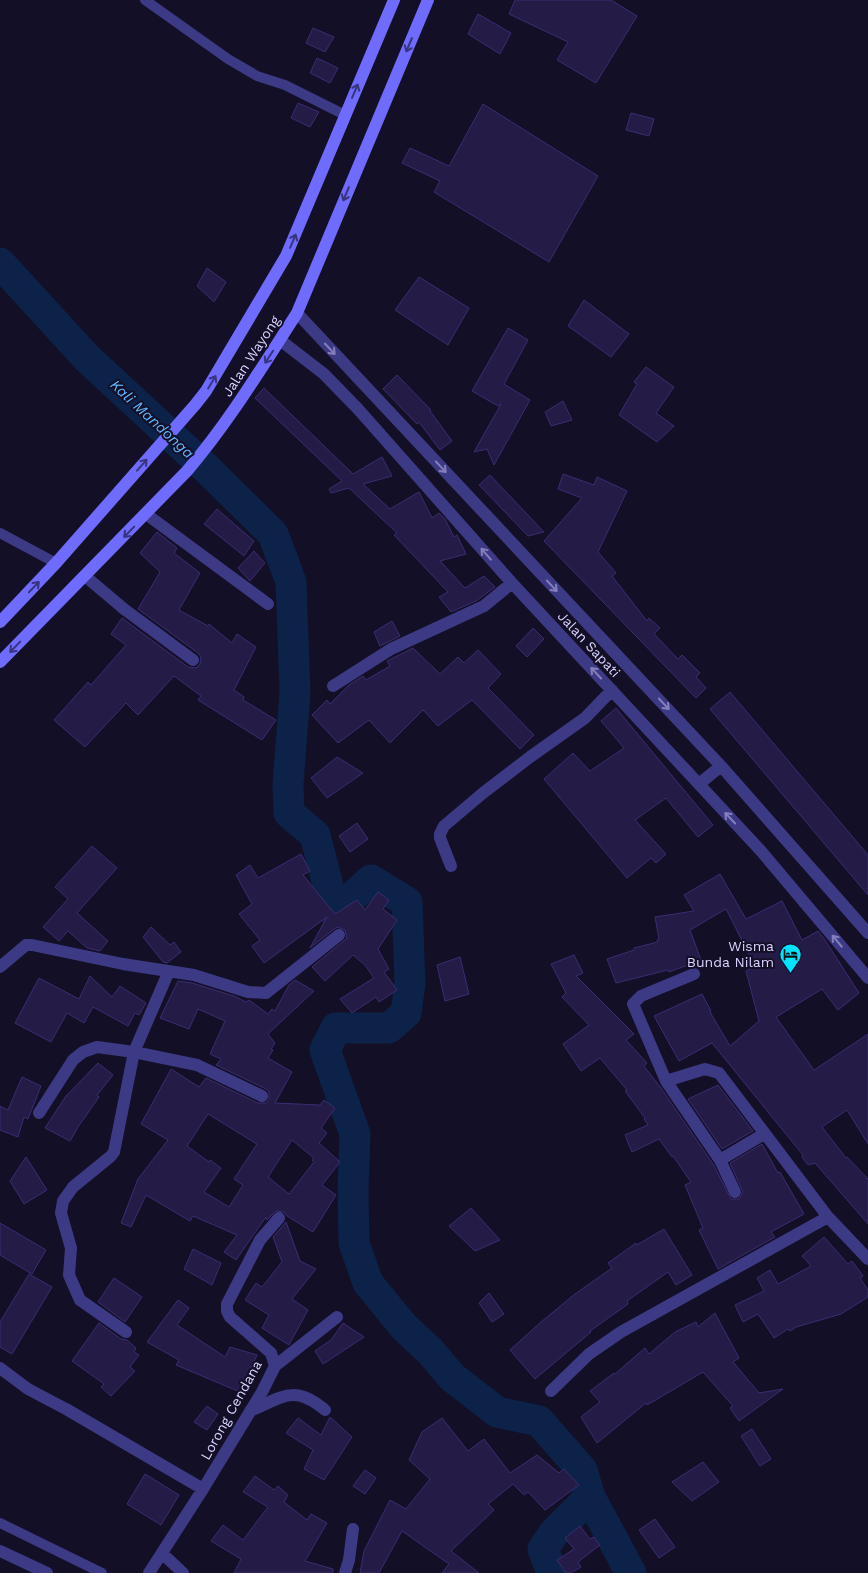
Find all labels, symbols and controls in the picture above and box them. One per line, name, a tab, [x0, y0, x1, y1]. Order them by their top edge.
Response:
one-way arrow	[404, 37, 414, 52]
one-way arrow	[350, 84, 360, 99]
one-way arrow	[340, 186, 350, 201]
one-way arrow	[288, 234, 298, 249]
street label: Jalan Wayong	[219, 312, 283, 399]
one-way arrow	[324, 342, 336, 355]
one-way arrow	[264, 349, 274, 363]
one-way arrow	[207, 375, 217, 389]
water label: Kali Mandonga	[106, 376, 198, 462]
one-way arrow	[136, 459, 148, 472]
one-way arrow	[435, 461, 447, 474]
one-way arrow	[123, 525, 135, 538]
one-way arrow	[480, 547, 492, 560]
one-way arrow	[546, 579, 558, 592]
one-way arrow	[28, 580, 40, 593]
street label: Jalan Sapati	[554, 608, 624, 680]
one-way arrow	[9, 641, 21, 653]
one-way arrow	[590, 667, 602, 679]
one-way arrow	[658, 697, 670, 710]
one-way arrow	[724, 812, 736, 824]
one-way arrow	[831, 935, 842, 948]
place label: Wisma Bunda Nilam	[687, 938, 774, 970]
hotel icon: Wisma Bunda Nilam	[778, 942, 802, 973]
street label: Lorong Cendana	[197, 1358, 265, 1462]

